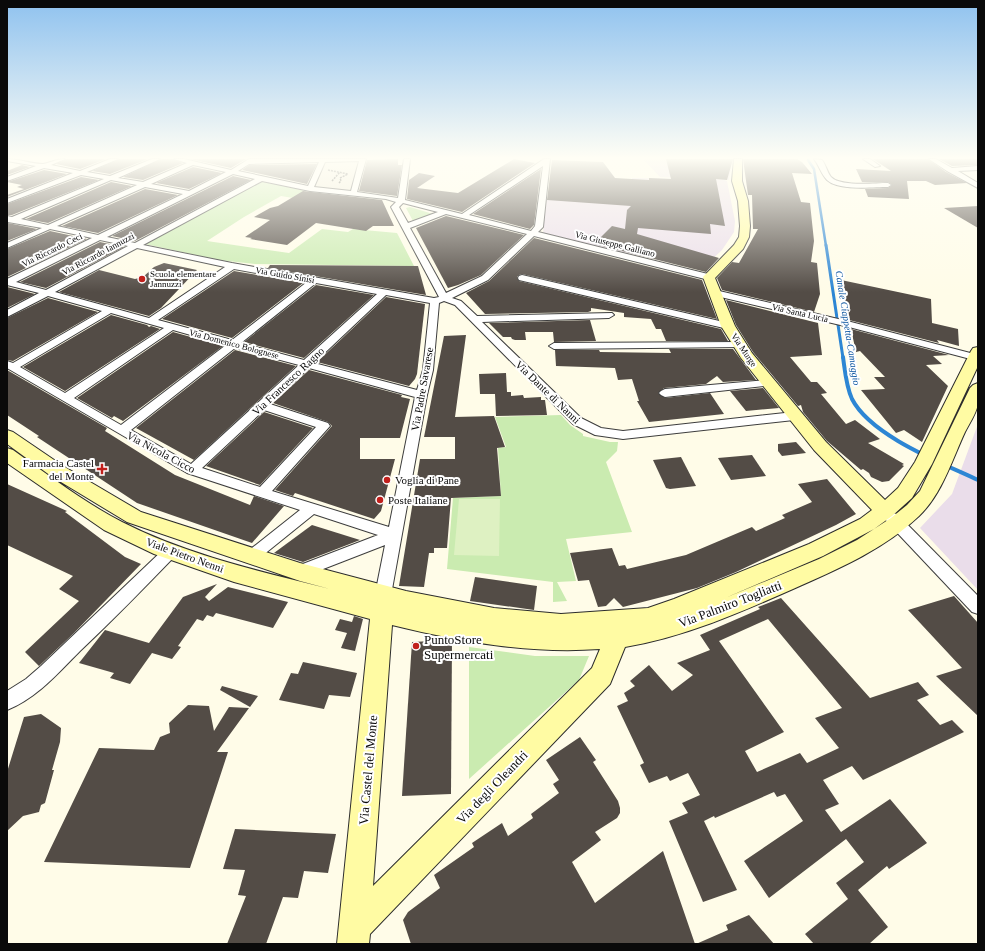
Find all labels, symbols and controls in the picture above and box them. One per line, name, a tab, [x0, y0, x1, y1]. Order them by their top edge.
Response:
street label: Via Giuseppe Galliano	[574, 229, 656, 259]
street label: Via Riccardo Iannuzzi	[60, 230, 136, 277]
street label: Via Riccardo Ceci	[20, 231, 84, 269]
street label: Via Guido Sinisi	[255, 265, 316, 285]
place label: Scuola elementare Jannuzzi	[150, 269, 216, 289]
water label: Canale Ciappetta-Camaggio	[834, 270, 862, 386]
marker: Scuola elementare Jannuzzi	[137, 274, 147, 284]
street label: Via Santa Lucia	[771, 302, 829, 324]
street label: Via Domenico Bolognese	[188, 327, 280, 361]
street label: Via Murge	[729, 331, 759, 369]
street label: Via Francesco Ragno	[250, 344, 327, 417]
street label: Via Padre Savarese	[409, 346, 435, 432]
street label: Via Dante di Nanni	[513, 358, 583, 426]
street label: Via Nicola Cicco	[125, 429, 198, 475]
place label: Farmacia Castel del Monte	[23, 457, 94, 482]
marker: Farmacia Castel del Monte	[97, 464, 107, 474]
place label: Voglia di Pane	[395, 474, 459, 486]
marker: Voglia di Pane	[382, 475, 392, 485]
place label: Poste Italiane	[388, 494, 448, 506]
marker: Poste Italiane	[375, 495, 385, 505]
street label: Viale Pietro Nenni	[145, 535, 225, 575]
street label: Via Palmiro Togliatti	[676, 577, 784, 631]
place label: PuntoStore Supermercati	[424, 632, 494, 662]
marker: PuntoStore Supermercati	[411, 641, 421, 651]
street label: Via Castel del Monte	[356, 714, 380, 825]
street label: Via degli Oleandri	[453, 747, 531, 827]

